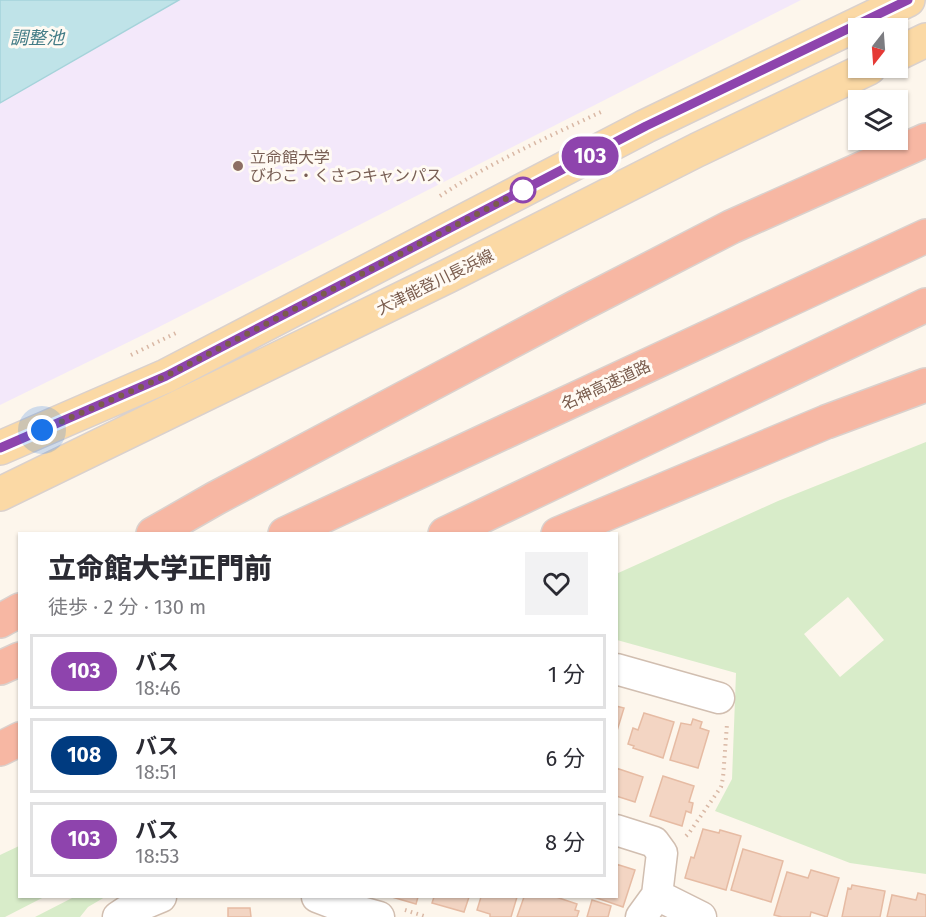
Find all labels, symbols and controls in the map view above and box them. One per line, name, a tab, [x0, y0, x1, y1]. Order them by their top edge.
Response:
north arrow	[848, 18, 908, 78]
map controls	[848, 18, 908, 150]
water label: 調整池	[10, 27, 66, 49]
button: layers	[848, 90, 908, 150]
line badge: 103	[556, 136, 624, 176]
text: 103	[574, 143, 606, 169]
place label: 立命館大学 びわこ・くさつキャンパス	[250, 148, 442, 185]
marker: 立命館大学 びわこ・くさつキャンパス	[231, 159, 245, 173]
unlabelled marker	[510, 177, 536, 203]
street label: 大津能登川長浜線	[373, 245, 497, 319]
street label: 名神高速道路	[558, 356, 654, 414]
your location	[27, 415, 57, 445]
text: 立命館大学正門前	[48, 552, 272, 585]
button: heart	[525, 552, 588, 615]
text: 徒歩 · 2 分 · 130 m	[48, 595, 206, 619]
text: バス	[135, 649, 179, 676]
text: 103	[68, 658, 100, 684]
text: 1 分	[548, 661, 585, 688]
text: 18:46	[135, 676, 181, 700]
text: バス	[135, 733, 179, 760]
text: 108	[67, 742, 101, 768]
text: 6 分	[545, 745, 585, 772]
text: 18:51	[135, 760, 177, 784]
text: バス	[135, 817, 179, 844]
text: 103	[68, 826, 100, 852]
text: 8 分	[545, 829, 585, 856]
text: 18:53	[135, 844, 179, 868]

